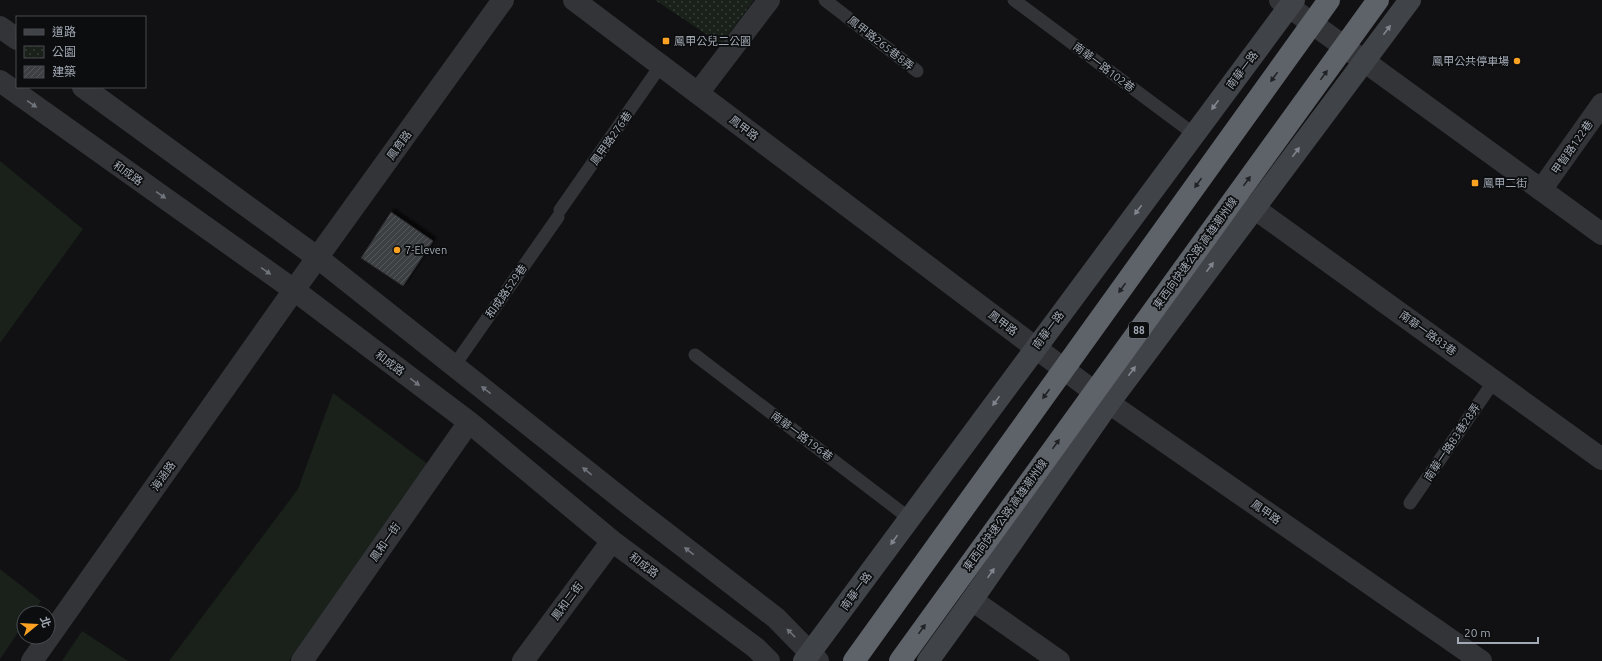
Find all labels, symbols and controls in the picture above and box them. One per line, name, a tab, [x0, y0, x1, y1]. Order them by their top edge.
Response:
street label: 鳳甲路265巷8弄	[846, 14, 916, 72]
legend	[16, 16, 146, 88]
text: 道路	[52, 25, 76, 38]
one-way arrow	[1383, 25, 1392, 36]
place label: 鳳甲公兒二公園	[674, 35, 751, 47]
marker: 鳳甲公兒二公園	[661, 36, 671, 46]
street label: 南華一路102巷	[1071, 40, 1137, 94]
text: 公園	[52, 45, 76, 58]
street label: 南華一路	[1224, 49, 1260, 91]
place label: 鳳甲公共停車場	[1432, 55, 1509, 67]
marker: 鳳甲公共停車場	[1512, 56, 1522, 66]
text: 建築	[52, 65, 76, 78]
one-way arrow	[1320, 70, 1328, 81]
one-way arrow	[1270, 72, 1278, 82]
one-way arrow	[26, 100, 37, 108]
one-way arrow	[1211, 100, 1220, 111]
street label: 鳳甲路276巷	[588, 109, 634, 167]
street label: 鳳甲路	[727, 113, 761, 143]
street label: 甲智路122巷	[1549, 118, 1595, 176]
street label: 鳳育路	[384, 128, 414, 162]
one-way arrow	[1292, 146, 1300, 157]
street label: 和成路	[111, 159, 145, 187]
one-way arrow	[1243, 175, 1251, 186]
one-way arrow	[1194, 177, 1202, 188]
place label: 鳳甲二街	[1483, 177, 1527, 189]
marker: 鳳甲二街	[1470, 178, 1480, 188]
one-way arrow	[155, 191, 166, 199]
street label: 東西向快速公路 高雄潮州線	[1151, 195, 1239, 311]
one-way arrow	[1134, 204, 1142, 215]
place label: 7-Eleven	[405, 244, 447, 256]
marker: 7-Eleven	[392, 245, 402, 255]
street label: 和成路529巷	[483, 262, 529, 320]
one-way arrow	[1206, 262, 1214, 272]
one-way arrow	[261, 267, 272, 275]
one-way arrow	[1118, 283, 1126, 293]
street label: 鳳甲路	[986, 308, 1020, 338]
street label: 南華一路83巷	[1397, 308, 1459, 358]
street label: 南華一路	[1030, 309, 1066, 351]
road number: 88	[1129, 322, 1149, 338]
street label: 和成路	[373, 348, 407, 378]
one-way arrow	[1128, 366, 1136, 377]
one-way arrow	[410, 378, 421, 386]
one-way arrow	[480, 386, 491, 394]
one-way arrow	[1042, 388, 1050, 399]
one-way arrow	[992, 396, 1000, 407]
street label: 南華一路83巷28弄	[1422, 401, 1482, 483]
street label: 南華一路196巷	[769, 409, 835, 463]
one-way arrow	[1052, 439, 1060, 450]
street label: 東西向快速公路 高雄潮州線	[961, 457, 1049, 573]
street label: 海涵路	[149, 459, 177, 493]
one-way arrow	[582, 467, 593, 476]
street label: 鳳甲路	[1249, 498, 1283, 526]
street label: 鳳和一街	[367, 521, 403, 563]
one-way arrow	[889, 534, 898, 545]
one-way arrow	[684, 547, 695, 556]
street label: 和成路	[627, 550, 661, 580]
one-way arrow	[987, 567, 995, 578]
street label: 南華一路	[838, 570, 874, 612]
street label: 鳳和二街	[549, 580, 585, 622]
north arrow	[16, 605, 56, 645]
text: 北	[38, 615, 53, 629]
scale bar	[1458, 619, 1538, 645]
one-way arrow	[918, 624, 926, 635]
text: 20 m	[1464, 626, 1491, 639]
one-way arrow	[786, 628, 795, 638]

